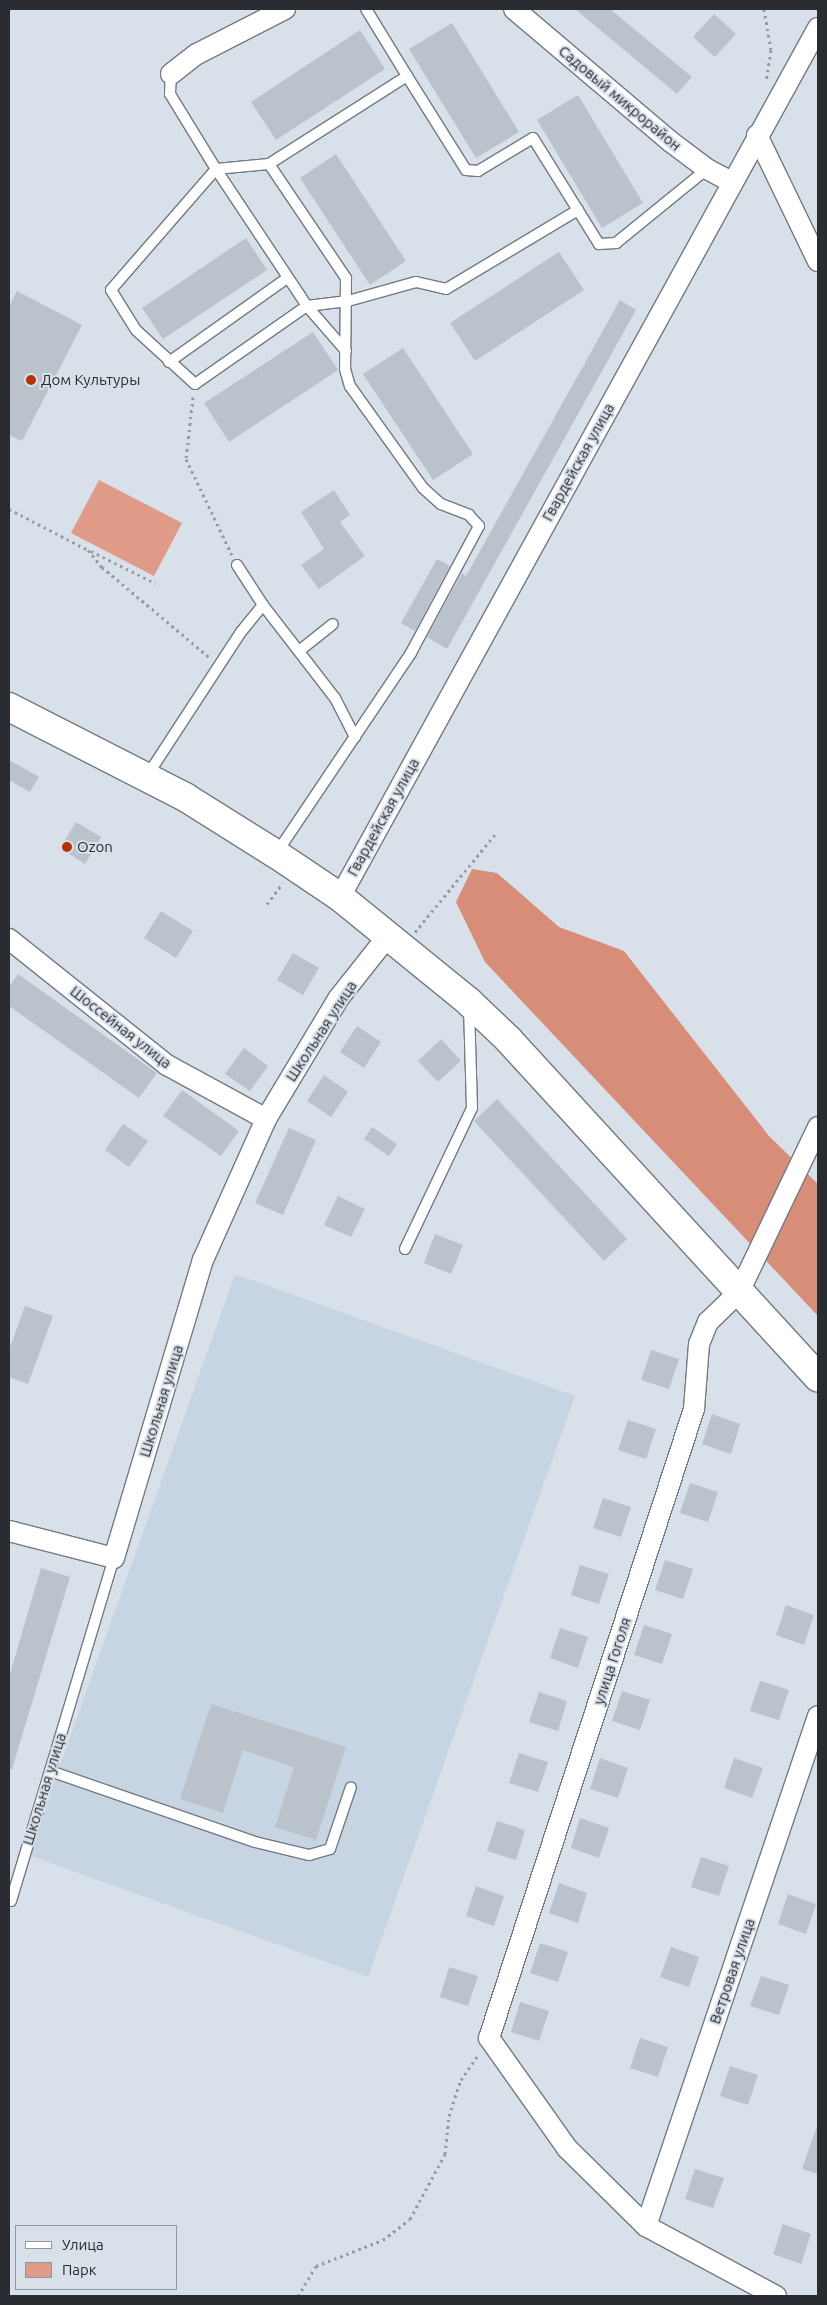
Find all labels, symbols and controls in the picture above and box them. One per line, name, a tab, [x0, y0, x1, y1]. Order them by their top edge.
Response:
street label: Садовый микрорайон	[555, 42, 685, 154]
place label: Дом Культуры	[41, 371, 140, 389]
marker: Дом Культуры	[25, 374, 37, 386]
street label: Гвардейская улица	[538, 400, 618, 524]
street label: Гвардейская улица	[343, 755, 423, 879]
place label: Ozon	[77, 838, 113, 856]
marker: Ozon	[61, 841, 73, 853]
street label: Школьная улица	[282, 977, 360, 1085]
street label: Шоссейная улица	[67, 982, 175, 1072]
street label: Школьная улица	[135, 1343, 187, 1459]
street label: улица Гоголя	[589, 1615, 635, 1707]
street label: Школьная улица	[18, 1731, 70, 1847]
street label: Ветровая улица	[705, 1916, 759, 2026]
legend	[15, 2225, 178, 2290]
text: Улица	[62, 2236, 104, 2253]
text: Парк	[62, 2261, 97, 2278]

